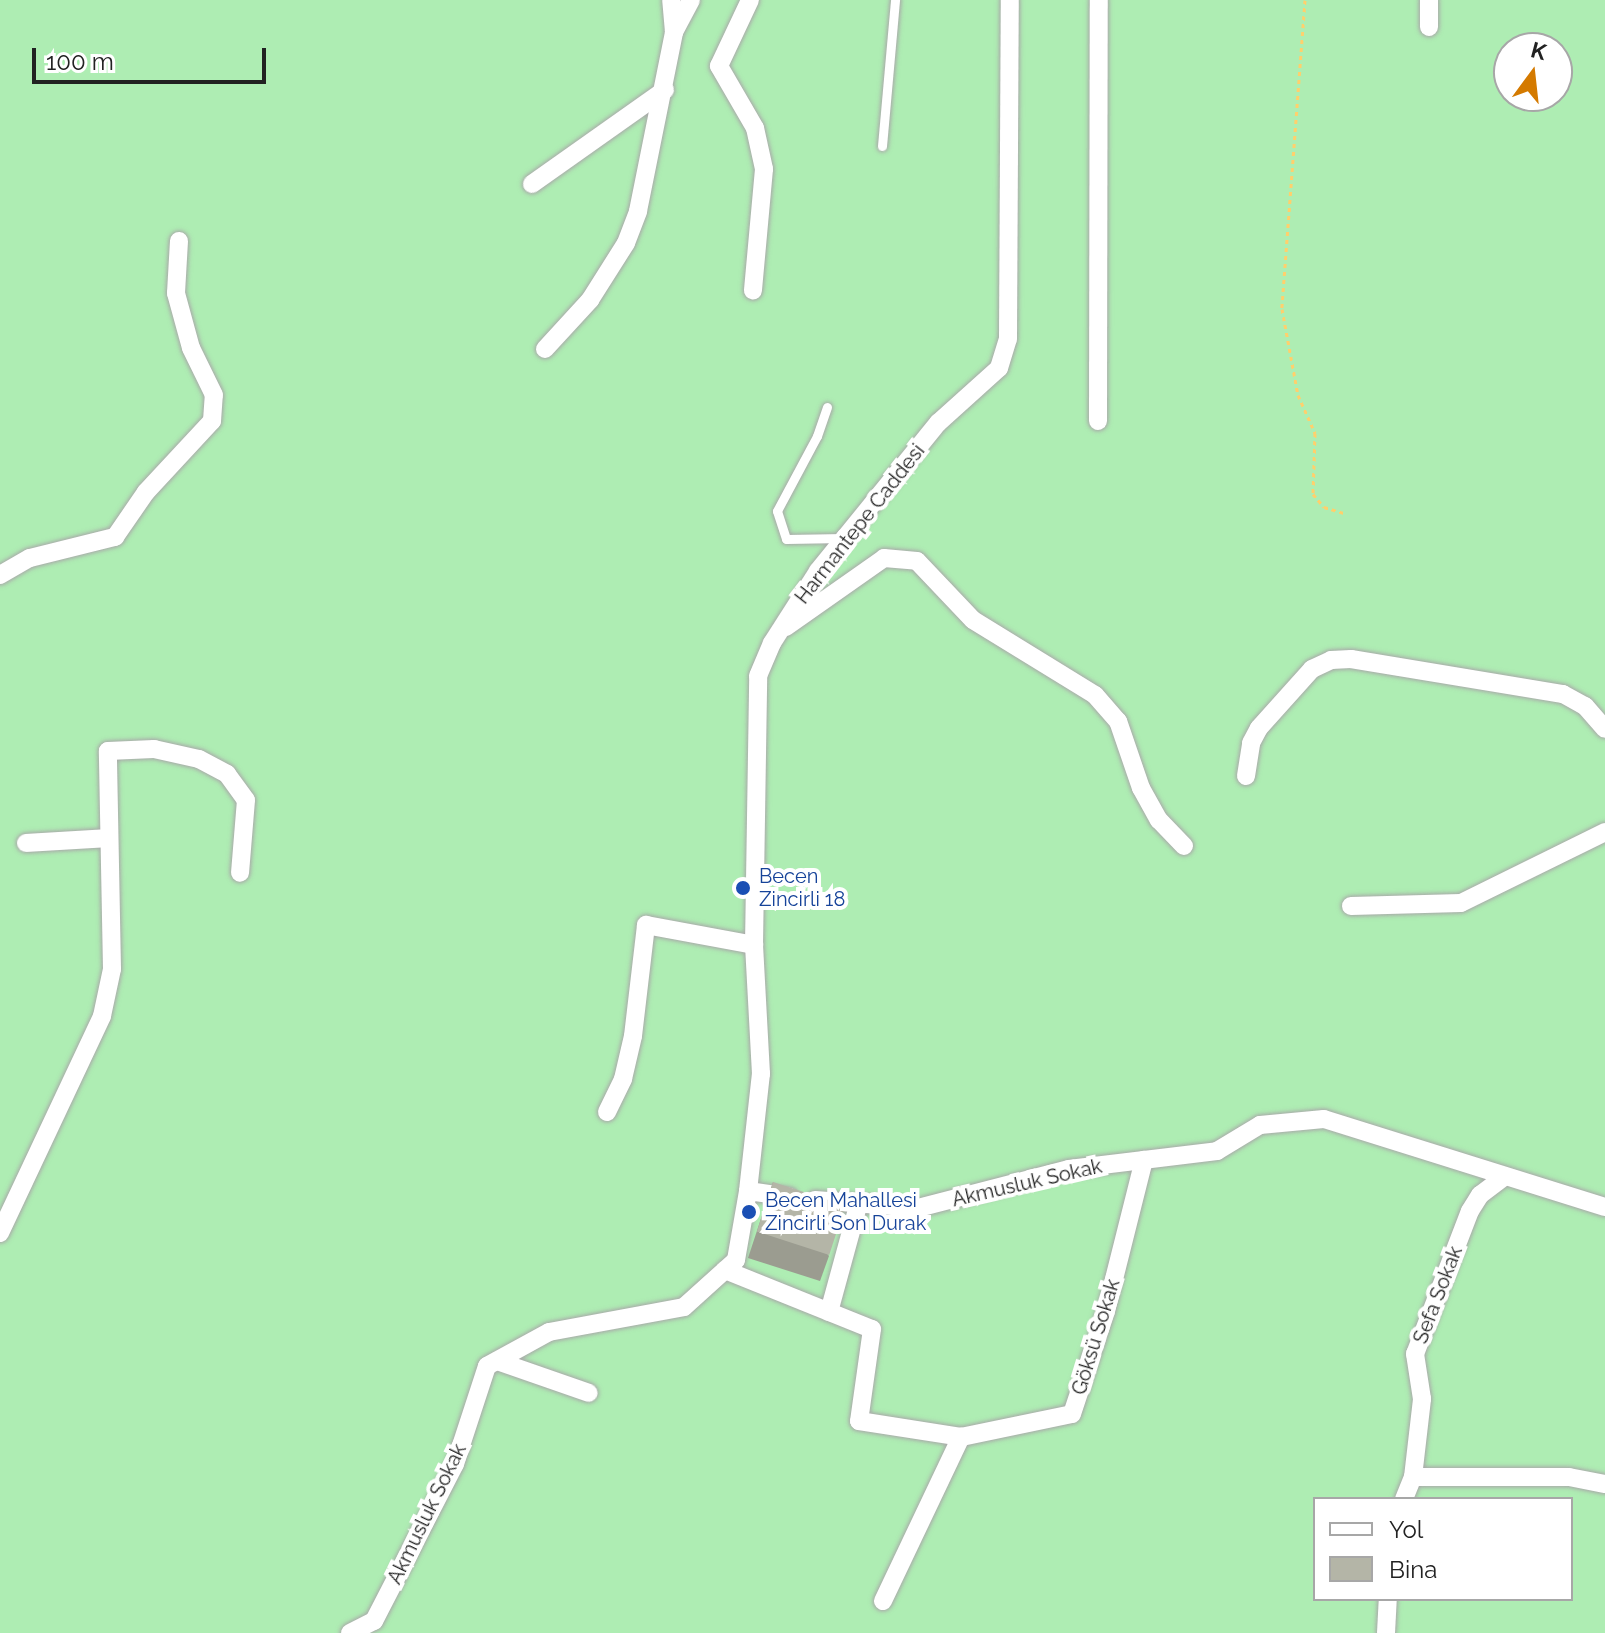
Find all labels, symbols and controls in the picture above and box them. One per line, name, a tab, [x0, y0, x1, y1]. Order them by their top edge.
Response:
scale bar	[36, 32, 270, 82]
north arrow	[1493, 32, 1573, 112]
text: K	[1528, 36, 1549, 65]
text: 100 m	[46, 47, 114, 76]
street label: Harmantepe Caddesi	[790, 439, 930, 609]
place label: Becen Zincirli 18	[759, 864, 845, 911]
marker: Becen Zincirli 18	[734, 879, 752, 897]
street label: Akmusluk Sokak	[950, 1154, 1104, 1212]
place label: Becen Mahallesi Zincirli Son Durak	[765, 1188, 926, 1235]
marker: Becen Mahallesi Zincirli Son Durak	[740, 1203, 758, 1221]
street label: Sefa Sokak	[1408, 1243, 1468, 1347]
street label: Göksü Sokak	[1067, 1276, 1125, 1398]
street label: Akmusluk Sokak	[383, 1440, 471, 1588]
legend	[1313, 1497, 1573, 1601]
text: Yol	[1389, 1515, 1423, 1544]
text: Bina	[1389, 1555, 1437, 1584]

